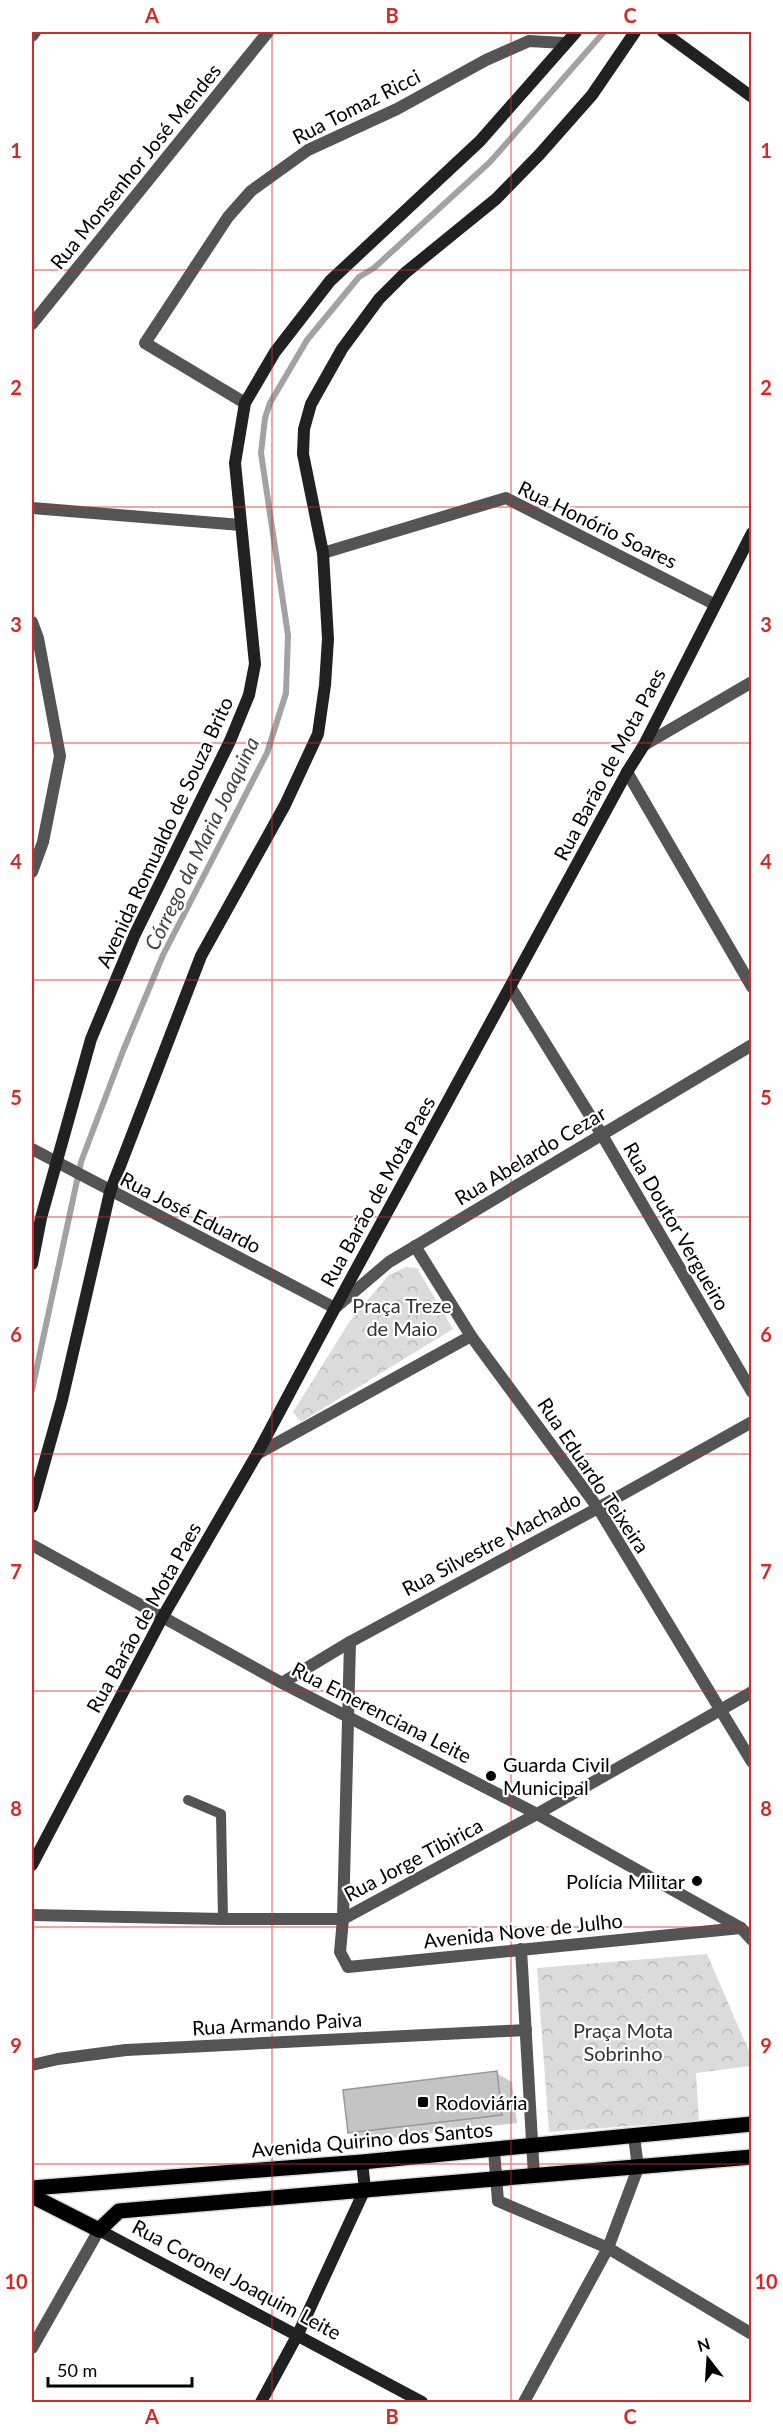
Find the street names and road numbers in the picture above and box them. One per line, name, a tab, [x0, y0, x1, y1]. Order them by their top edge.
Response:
street label: Rua Monsenhor José Mendes	[45, 58, 225, 274]
street label: Rua Tomaz Ricci	[288, 64, 424, 148]
street label: Rua Honório Soares	[515, 475, 681, 573]
street label: Rua Barão de Mota Paes	[548, 664, 670, 864]
street label: Avenida Romualdo de Souza Brito	[91, 693, 237, 971]
street label: Rua Barão de Mota Paes	[315, 1092, 439, 1290]
street label: Rua Abelardo Cezar	[450, 1100, 611, 1210]
street label: Rua Doutor Vergueiro	[619, 1138, 735, 1314]
street label: Rua José Eduardo	[117, 1166, 265, 1258]
street label: Rua Eduardo Teixeira	[533, 1393, 655, 1557]
street label: Rua Silvestre Machado	[398, 1486, 584, 1600]
street label: Rua Barão de Mota Paes	[81, 1518, 205, 1716]
street label: Rua Emerenciana Leite	[288, 1656, 476, 1768]
street label: Rua Jorge Tibirica	[340, 1812, 486, 1906]
street label: Avenida Nove de Julho	[422, 1908, 624, 1952]
street label: Rua Armando Paiva	[191, 2007, 363, 2039]
street label: Avenida Quirino dos Santos	[250, 2116, 494, 2162]
street label: Rua Coronel Joaquim Leite	[129, 2214, 345, 2344]

